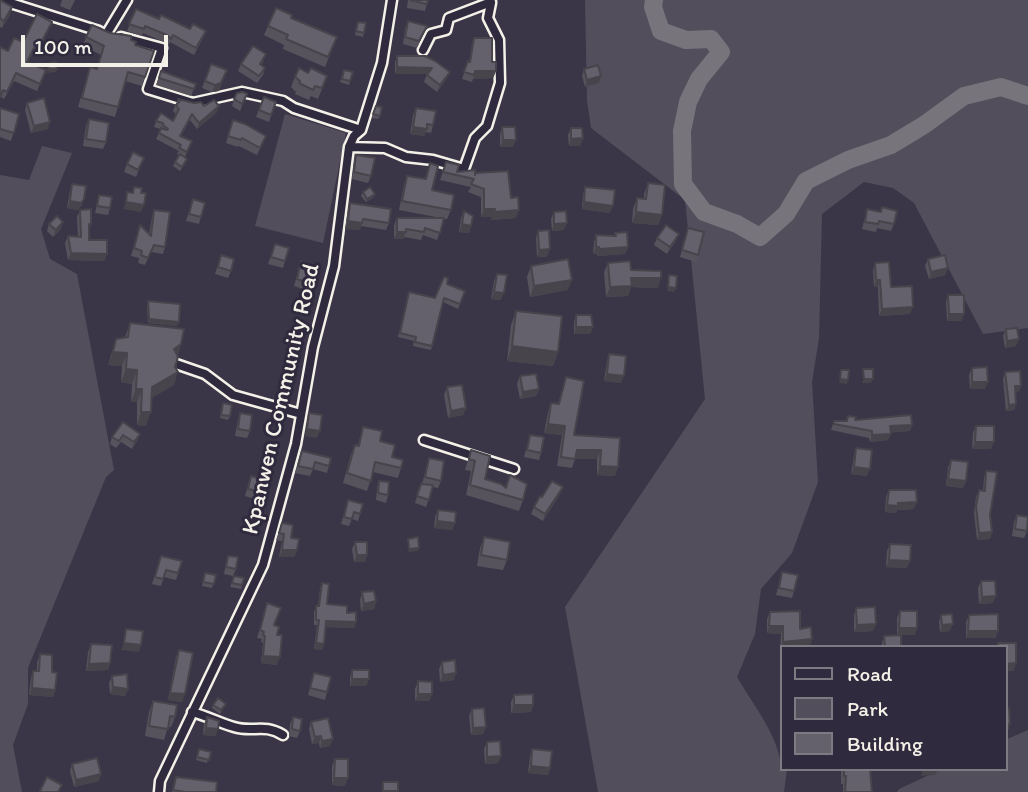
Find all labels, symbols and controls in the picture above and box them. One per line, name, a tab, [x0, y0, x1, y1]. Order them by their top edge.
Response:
scale bar	[24, 21, 172, 65]
text: 100 m	[34, 34, 92, 59]
street label: Kpanwen Community Road	[237, 261, 327, 537]
legend	[780, 645, 1007, 771]
text: Road	[847, 661, 892, 686]
text: Park	[847, 696, 888, 721]
text: Building	[847, 731, 923, 756]

